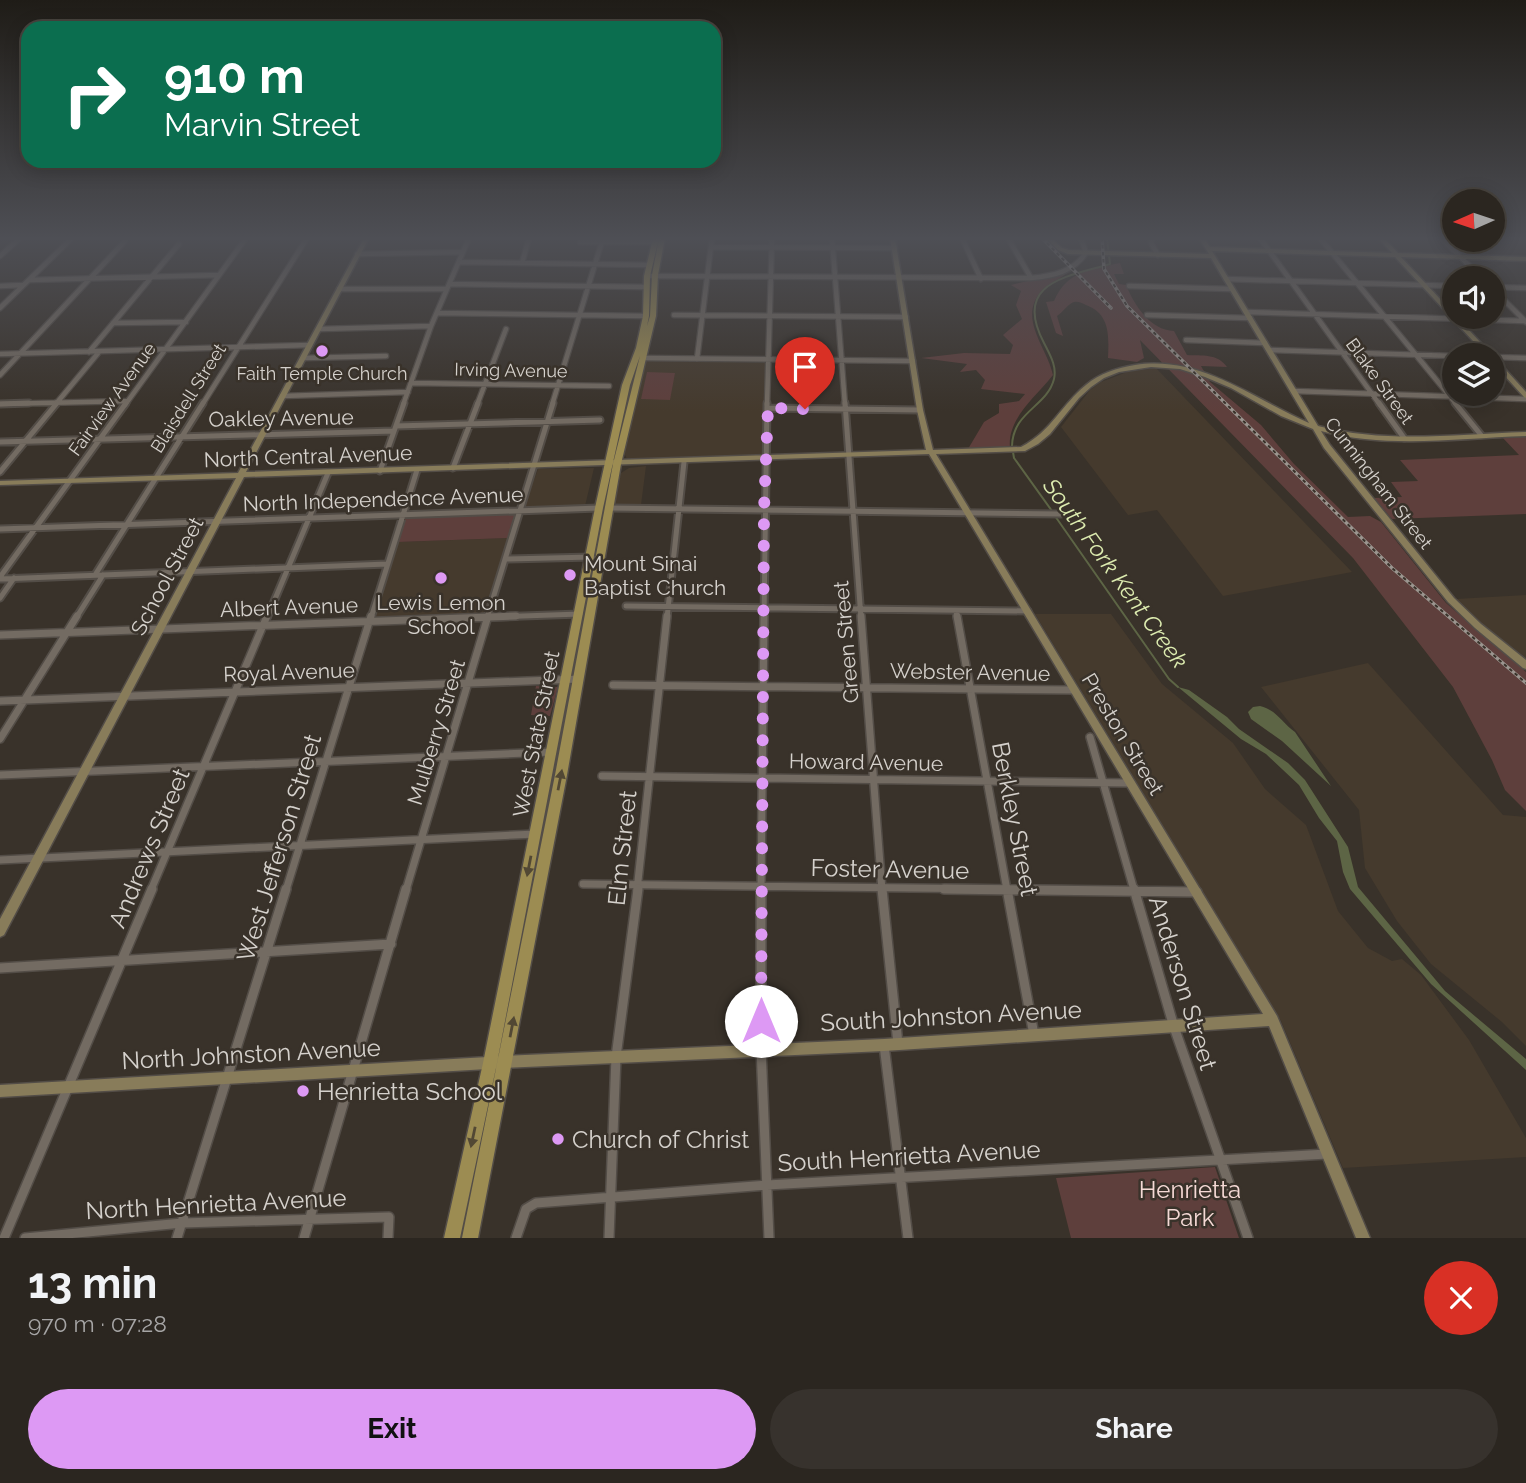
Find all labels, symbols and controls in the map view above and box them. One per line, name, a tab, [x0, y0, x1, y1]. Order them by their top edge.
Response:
text: 910 m	[164, 47, 305, 104]
icon: right	[49, 49, 140, 140]
text: Marvin Street	[164, 106, 360, 143]
north arrow	[1442, 189, 1505, 252]
map controls	[1442, 189, 1505, 406]
button: sound	[1442, 266, 1505, 329]
street label: Blake Street	[1342, 334, 1418, 428]
pin	[775, 337, 835, 409]
street label: Fairview Avenue	[64, 338, 160, 460]
street label: Blaisdell Street	[146, 340, 230, 456]
marker: Faith Temple Church	[314, 343, 330, 359]
button: layers	[1442, 343, 1505, 406]
icon: arrive	[786, 348, 824, 386]
street label: Irving Avenue	[454, 359, 568, 381]
place label: Faith Temple Church	[237, 363, 407, 384]
street label: Oakley Avenue	[208, 404, 354, 432]
street label: Cunningham Street	[1321, 413, 1437, 553]
street label: North Central Avenue	[203, 440, 413, 472]
water label: South Fork Kent Creek	[1037, 472, 1194, 673]
street label: North Independence Avenue	[242, 482, 524, 516]
street label: School Street	[125, 513, 209, 639]
place label: Mount Sinai Baptist Church	[584, 551, 726, 600]
marker: Mount Sinai Baptist Church	[562, 567, 578, 583]
marker: Lewis Lemon School	[433, 570, 449, 586]
street label: Green Street	[828, 580, 864, 704]
place label: Lewis Lemon School	[376, 590, 506, 639]
street label: Albert Avenue	[220, 592, 358, 622]
street label: West State Street	[508, 649, 564, 819]
street label: Mulberry Street	[402, 656, 470, 808]
street label: Royal Avenue	[223, 657, 355, 687]
street label: Webster Avenue	[890, 658, 1050, 686]
street label: Preston Street	[1077, 669, 1169, 799]
street label: West Jefferson Street	[231, 731, 327, 965]
street label: Berkley Street	[986, 739, 1044, 899]
street label: Howard Avenue	[789, 748, 943, 776]
street label: Andrews Street	[102, 764, 196, 932]
one-way arrow	[555, 769, 566, 791]
street label: Elm Street	[602, 789, 642, 907]
street label: Foster Avenue	[810, 853, 970, 885]
one-way arrow	[524, 855, 535, 877]
street label: Anderson Street	[1143, 893, 1223, 1073]
position arrow	[724, 984, 798, 1058]
street label: South Johnston Avenue	[820, 995, 1082, 1037]
one-way arrow	[506, 1016, 517, 1038]
street label: North Johnston Avenue	[121, 1033, 381, 1075]
place label: Henrietta School	[317, 1077, 503, 1106]
marker: Henrietta School	[295, 1083, 311, 1099]
place label: Church of Christ	[572, 1125, 749, 1154]
one-way arrow	[467, 1126, 478, 1148]
marker: Church of Christ	[550, 1131, 566, 1147]
street label: South Henrietta Avenue	[777, 1135, 1041, 1177]
park label: Henrietta Park	[1139, 1175, 1241, 1232]
street label: North Henrietta Avenue	[85, 1183, 347, 1225]
text: 13 min	[28, 1259, 157, 1308]
button: close	[1424, 1261, 1498, 1335]
text: 970 m · 07:28	[28, 1310, 167, 1337]
button: Exit	[28, 1389, 756, 1469]
button: Share	[770, 1389, 1498, 1469]

